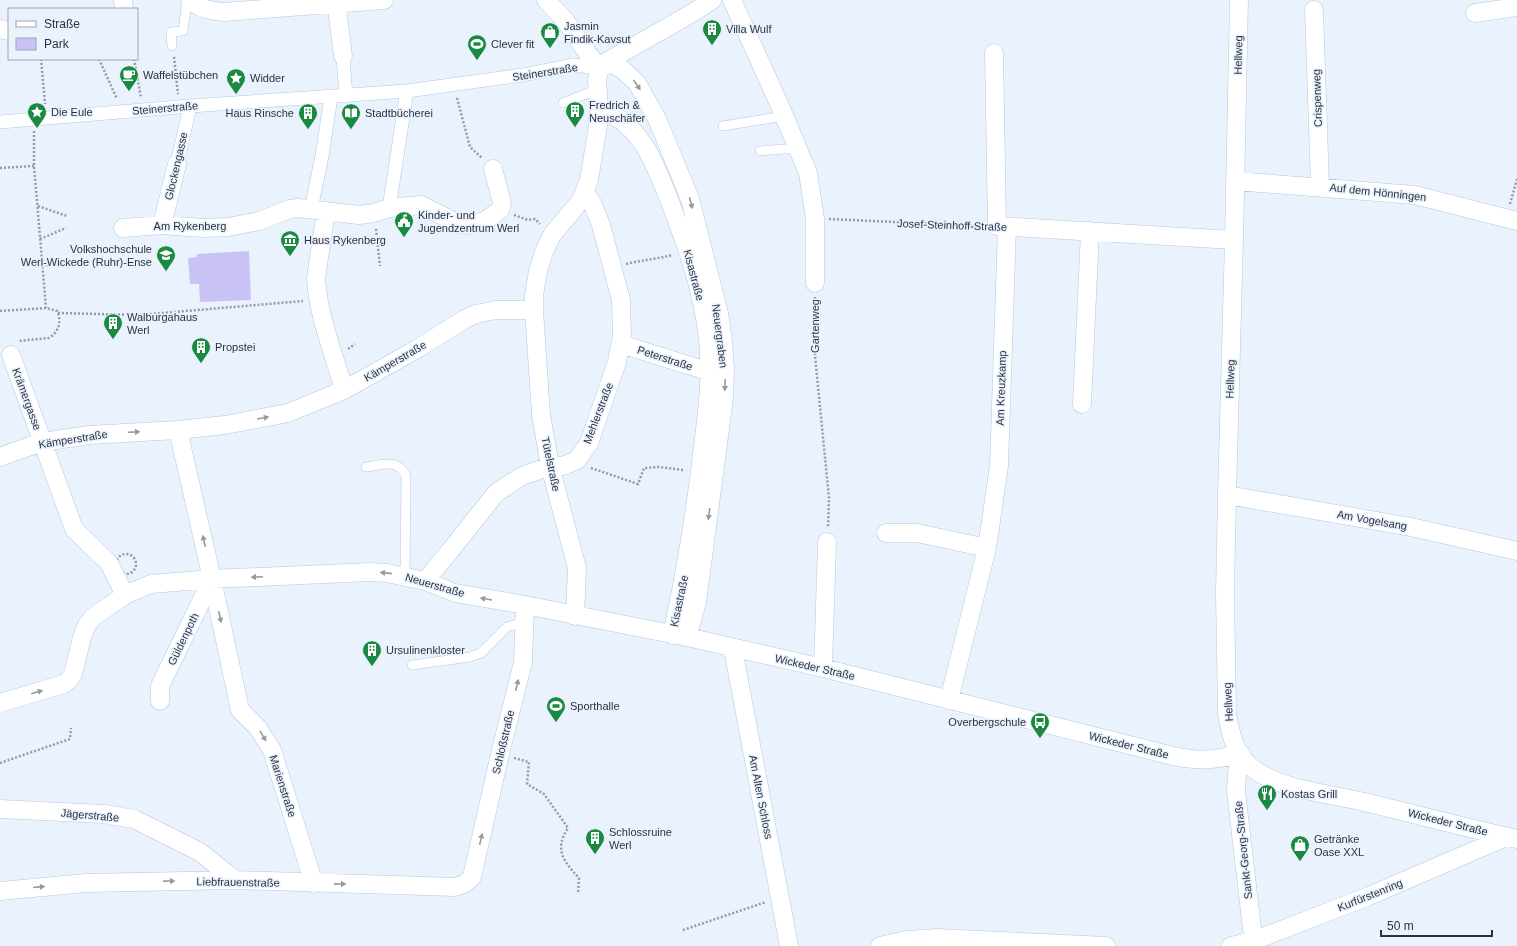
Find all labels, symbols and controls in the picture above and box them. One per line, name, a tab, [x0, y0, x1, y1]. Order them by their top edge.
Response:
legend	[8, 8, 138, 60]
text: Straße	[44, 17, 80, 31]
building icon: Villa Wulf	[701, 18, 723, 46]
place label: Jasmin Findik-Kavsut	[564, 20, 631, 45]
shop icon: Jasmin Findik-Kavsut	[539, 21, 561, 49]
place label: Villa Wulf	[726, 23, 772, 35]
sports icon: Clever fit	[466, 33, 488, 61]
street label: Hellweg	[1232, 35, 1244, 75]
text: Park	[44, 37, 70, 51]
place label: Clever fit	[491, 38, 534, 50]
street label: Steinerstraße	[511, 61, 579, 83]
cafe icon: Waffelstübchen	[118, 64, 140, 92]
place icon: Widder	[225, 67, 247, 95]
place label: Waffelstübchen	[143, 69, 218, 81]
street label: Crispenweg	[1310, 69, 1324, 127]
place label: Widder	[250, 72, 285, 84]
one-way arrow	[634, 80, 641, 91]
street label: Steinerstraße	[132, 99, 198, 117]
place label: Fredrich & Neuschäfer	[589, 99, 646, 124]
building icon: Fredrich & Neuschäfer	[564, 100, 586, 128]
place icon: Die Eule	[26, 101, 48, 129]
building icon: Haus Rinsche	[297, 102, 319, 130]
library icon: Stadtbücherei	[340, 102, 362, 130]
place label: Die Eule	[51, 106, 93, 118]
place label: Haus Rinsche	[226, 107, 294, 119]
place label: Stadtbücherei	[365, 107, 433, 119]
street label: Glockengasse	[162, 131, 190, 201]
street label: Auf dem Hönningen	[1329, 181, 1427, 203]
one-way arrow	[688, 198, 694, 210]
place label: Kinder- und Jugendzentrum Werl	[418, 209, 519, 234]
public building icon: Kinder- und Jugendzentrum Werl	[393, 210, 415, 238]
street label: Josef-Steinhoff-Straße	[897, 217, 1007, 233]
street label: Am Rykenberg	[154, 220, 226, 232]
museum icon: Haus Rykenberg	[279, 229, 301, 257]
place label: Haus Rykenberg	[304, 234, 386, 246]
place label: Volkshochschule Werl-Wickede (Ruhr)-Ense	[21, 243, 152, 268]
school or university icon: Volkshochschule Werl-Wickede (Ruhr)-Ense	[155, 244, 177, 272]
street label: Kisastraße	[681, 248, 707, 302]
street label: Gartenweg	[809, 299, 821, 353]
street label: Neuergraben	[710, 303, 730, 369]
place label: Walburgahaus Werl	[127, 311, 198, 336]
building icon: Walburgahaus Werl	[102, 312, 124, 340]
building icon: Propstei	[190, 336, 212, 364]
street label: Kämperstraße	[362, 338, 428, 384]
place label: Propstei	[215, 341, 255, 353]
street label: Peterstraße	[636, 343, 694, 373]
street label: Am Kreuzkamp	[994, 350, 1008, 426]
street label: Hellweg	[1223, 359, 1237, 399]
street label: Krämergasse	[10, 366, 44, 432]
one-way arrow	[722, 379, 728, 392]
street label: Mehlerstraße	[581, 381, 615, 445]
one-way arrow	[257, 415, 269, 421]
street label: Kämperstraße	[38, 428, 108, 450]
one-way arrow	[128, 429, 140, 436]
street label: Tütelstraße	[539, 436, 563, 492]
one-way arrow	[706, 508, 712, 520]
street label: Am Vogelsang	[1336, 508, 1408, 532]
one-way arrow	[200, 535, 206, 547]
one-way arrow	[380, 570, 392, 577]
street label: Neuerstraße	[404, 571, 466, 599]
one-way arrow	[250, 574, 263, 580]
street label: Kisastraße	[668, 574, 690, 628]
one-way arrow	[480, 595, 493, 601]
street label: Güldenpoth	[165, 611, 201, 667]
one-way arrow	[218, 611, 224, 623]
building icon: Ursulinenkloster	[361, 639, 383, 667]
place label: Ursulinenkloster	[386, 644, 465, 656]
street label: Wickeder Straße	[774, 652, 856, 682]
one-way arrow	[514, 679, 520, 691]
street label: Hellweg	[1221, 682, 1235, 722]
one-way arrow	[32, 689, 44, 695]
sports icon: Sporthalle	[545, 695, 567, 723]
place label: Sporthalle	[570, 700, 620, 712]
street label: Schloßstraße	[490, 709, 516, 775]
bus stop icon: Overbergschule	[1029, 711, 1051, 739]
place label: Overbergschule	[948, 716, 1026, 728]
street label: Wickeder Straße	[1088, 729, 1170, 761]
one-way arrow	[259, 731, 267, 741]
street label: Marienstraße	[267, 753, 299, 819]
street label: Am Alten Schloss	[747, 754, 775, 841]
restaurant icon: Kostas Grill	[1256, 783, 1278, 811]
place label: Kostas Grill	[1281, 788, 1337, 800]
street label: Sankt-Georg-Straße	[1232, 800, 1254, 900]
street label: Jägerstraße	[60, 806, 120, 824]
street label: Wickeder Straße	[1407, 806, 1489, 838]
place label: Schlossruine Werl	[609, 826, 672, 851]
building icon: Schlossruine Werl	[584, 827, 606, 855]
one-way arrow	[478, 833, 484, 845]
place label: Getränke Oase XXL	[1314, 833, 1364, 858]
shop icon: Getränke Oase XXL	[1289, 834, 1311, 862]
street label: Liebfrauenstraße	[196, 875, 280, 889]
street label: Kurfürstenring	[1336, 876, 1404, 914]
one-way arrow	[163, 878, 175, 885]
one-way arrow	[334, 881, 347, 887]
one-way arrow	[33, 884, 45, 890]
scale bar	[1381, 912, 1492, 938]
text: 50 m	[1387, 919, 1414, 933]

